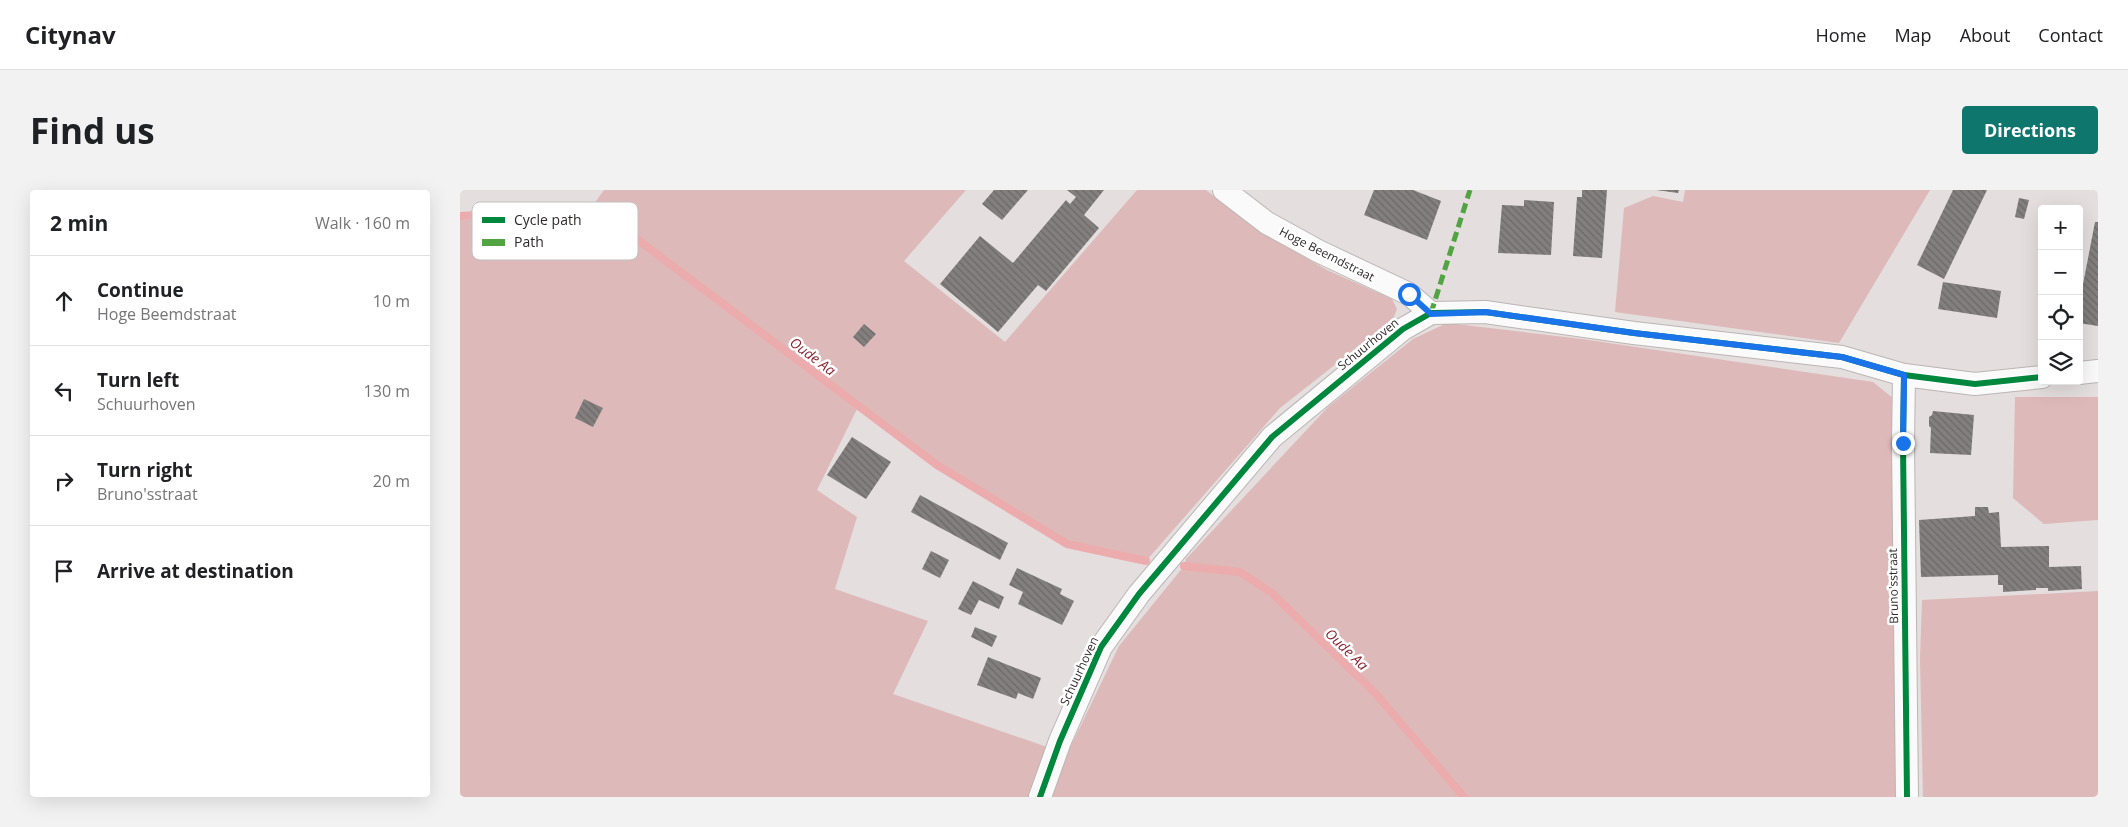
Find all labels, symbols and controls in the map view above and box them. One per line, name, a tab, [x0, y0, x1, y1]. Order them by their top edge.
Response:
text: Citynav	[25, 18, 116, 51]
text: Home	[1816, 23, 1866, 47]
text: Map	[1894, 23, 1932, 47]
text: About	[1960, 23, 2010, 47]
text: Contact	[2038, 23, 2103, 47]
button: Directions	[1962, 106, 2098, 154]
text: Find us	[30, 107, 155, 154]
legend	[472, 202, 638, 260]
map controls	[2038, 205, 2083, 385]
button: +	[2038, 205, 2083, 250]
text: 2 min	[50, 209, 108, 237]
text: Cycle path	[514, 210, 582, 229]
text: Walk · 160 m	[315, 212, 410, 234]
street label: Hoge Beemdstraat	[1277, 223, 1377, 285]
text: Path	[514, 232, 544, 251]
button: −	[2038, 250, 2083, 295]
text: Continue	[97, 277, 184, 303]
route start	[1398, 283, 1421, 306]
icon: ahead	[50, 287, 78, 315]
text: 10 m	[373, 290, 410, 312]
button: locate	[2038, 295, 2083, 340]
text: Hoge Beemdstraat	[97, 303, 237, 325]
street label: Schuurhoven	[1334, 314, 1402, 374]
water label: Oude Aa	[786, 333, 840, 379]
button: layers	[2038, 340, 2083, 385]
text: Turn left	[97, 367, 179, 393]
icon: left	[50, 377, 78, 405]
text: 130 m	[364, 380, 410, 402]
text: Schuurhoven	[97, 393, 196, 415]
route end	[1892, 432, 1915, 455]
text: Turn right	[97, 457, 192, 483]
icon: right	[50, 467, 78, 495]
text: 20 m	[373, 470, 410, 492]
text: Bruno'sstraat	[97, 483, 198, 505]
street label: Bruno'sstraat	[1884, 548, 1902, 624]
icon: arrive	[50, 557, 78, 585]
text: Arrive at destination	[97, 558, 294, 584]
water label: Oude Aa	[1321, 624, 1373, 674]
street label: Schuurhoven	[1056, 634, 1102, 708]

